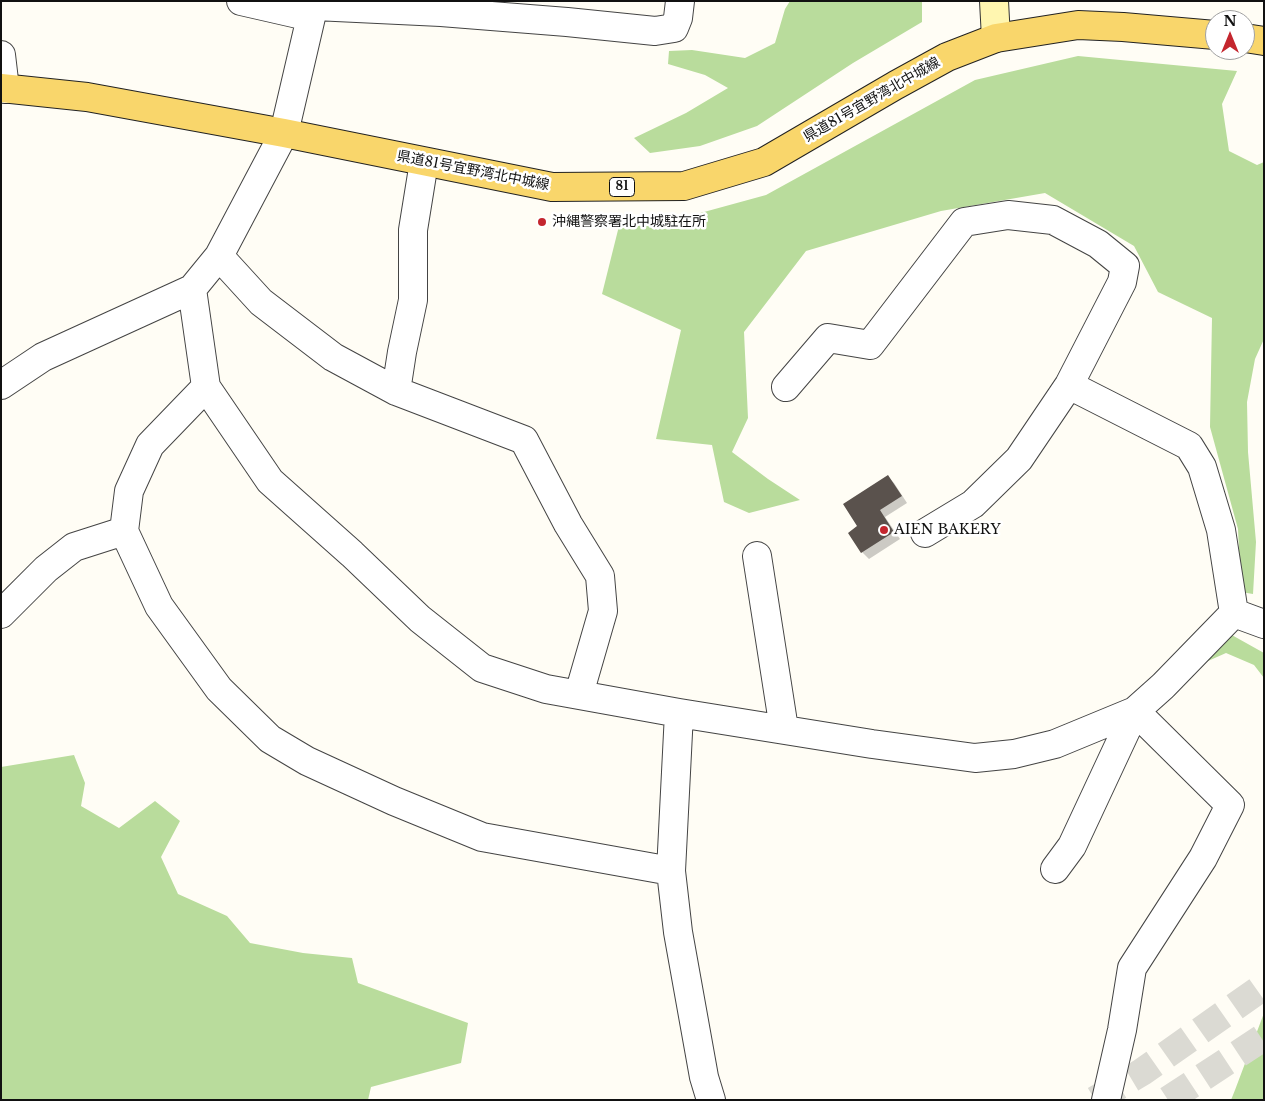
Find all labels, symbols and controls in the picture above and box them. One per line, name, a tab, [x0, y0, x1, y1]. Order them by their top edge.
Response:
north arrow	[1205, 10, 1255, 60]
text: N	[1223, 12, 1237, 30]
street label: 県道81号宜野湾北中城線	[801, 54, 943, 146]
street label: 県道81号宜野湾北中城線	[395, 148, 551, 194]
road number: 81	[610, 178, 634, 196]
place label: 沖縄警察署北中城駐在所	[552, 214, 706, 230]
marker: 沖縄警察署北中城駐在所	[536, 216, 548, 228]
place label: AIEN BAKERY	[894, 522, 1001, 538]
marker: AIEN BAKERY	[878, 524, 890, 536]

